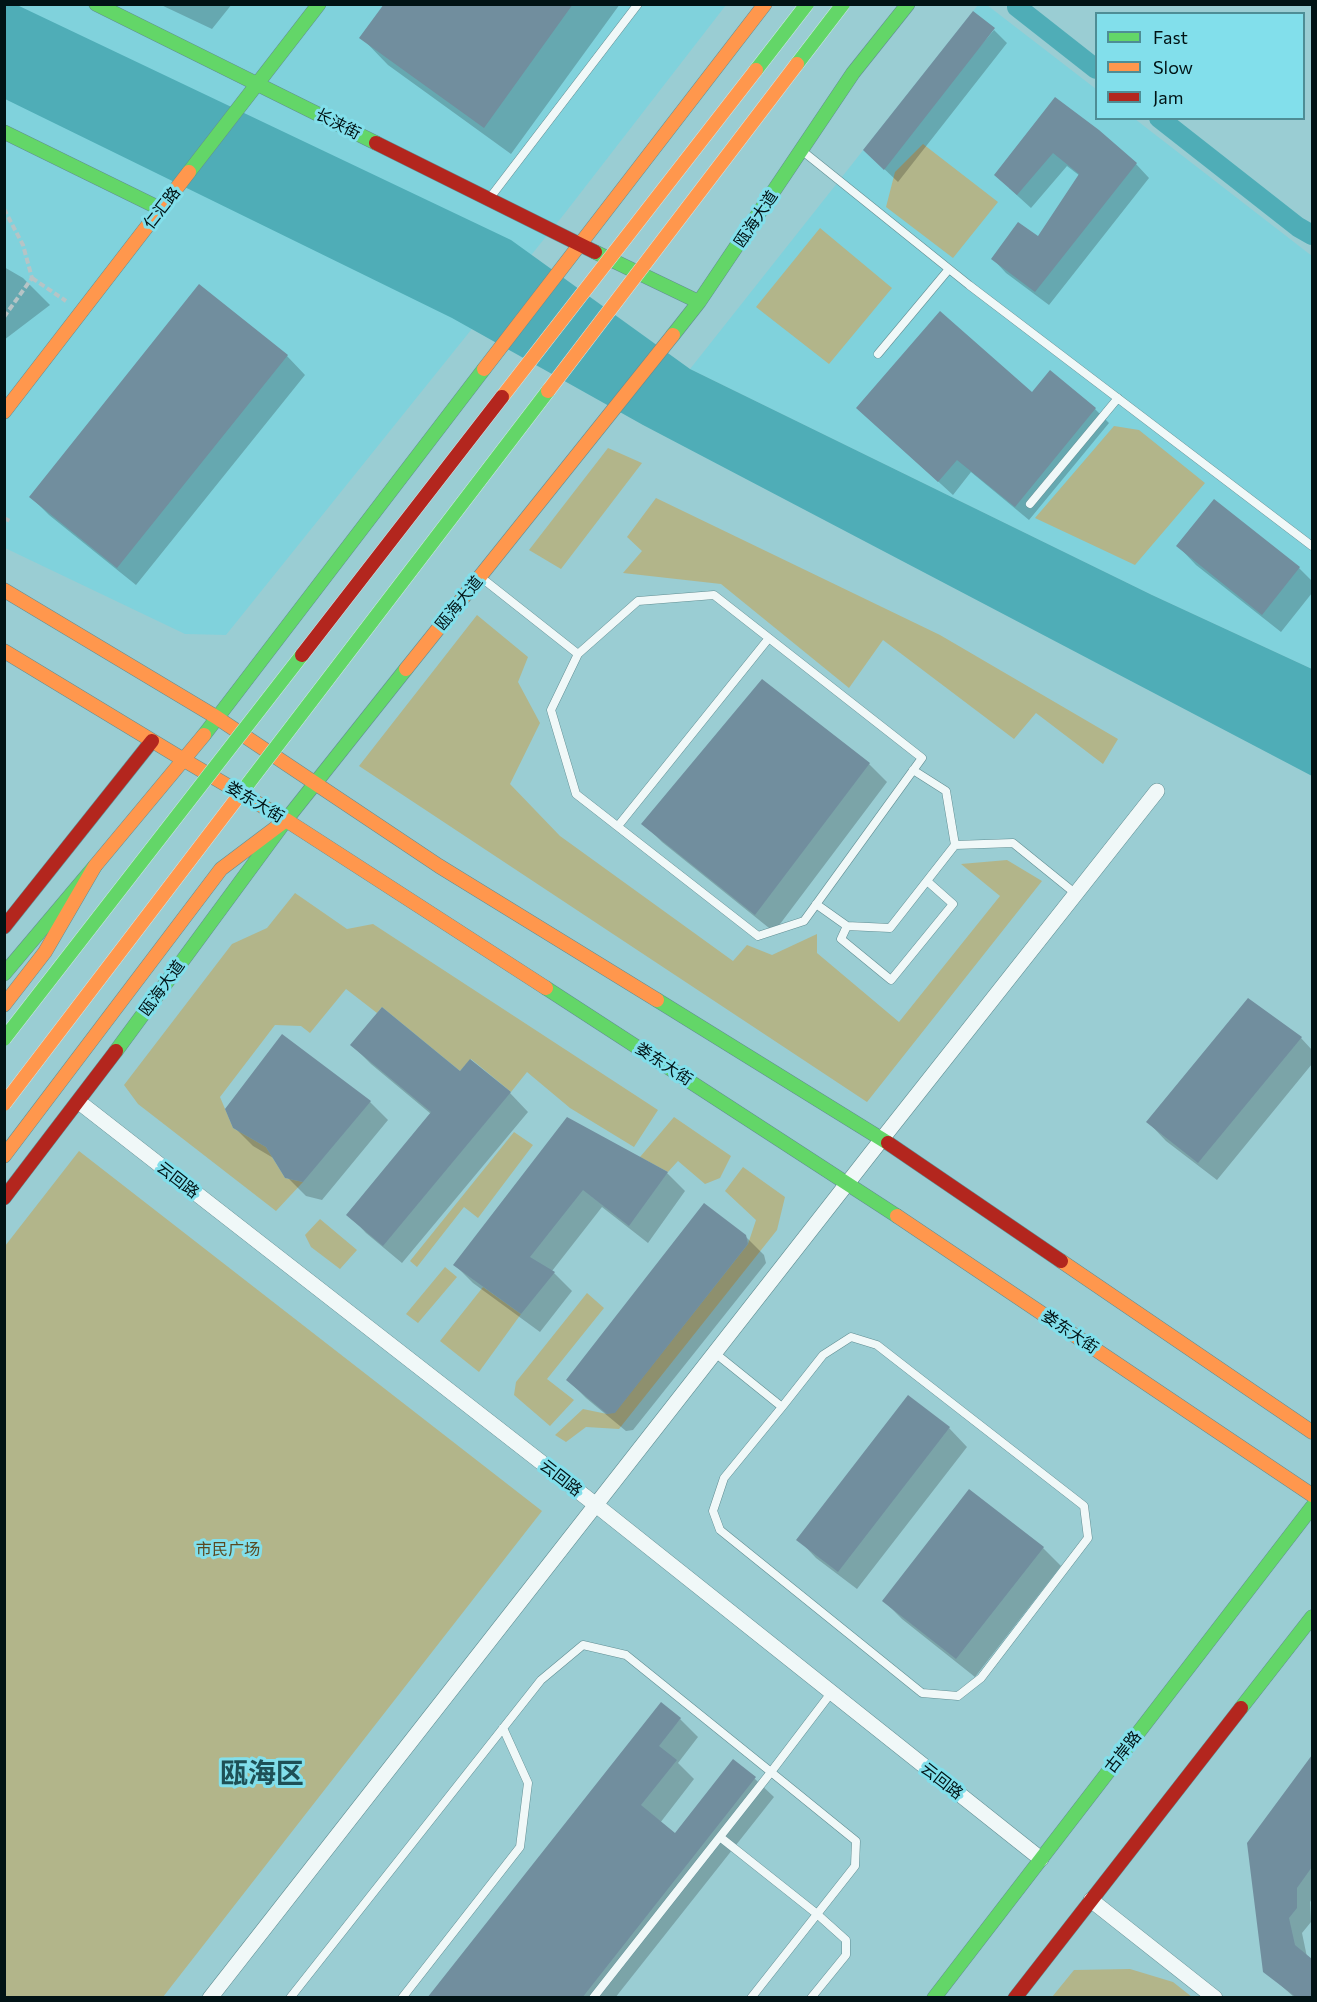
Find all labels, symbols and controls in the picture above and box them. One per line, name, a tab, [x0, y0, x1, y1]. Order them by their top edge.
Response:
legend	[1095, 12, 1305, 120]
text: Fast	[1153, 26, 1188, 48]
text: Slow	[1153, 56, 1193, 78]
text: Jam	[1153, 86, 1183, 108]
street label: 长浃街	[312, 105, 364, 143]
street label: 仁汇路	[140, 183, 184, 233]
street label: 瓯海大道	[730, 187, 782, 251]
street label: 瓯海大道	[431, 572, 487, 634]
street label: 娄东大街	[223, 777, 287, 827]
street label: 瓯海大道	[135, 956, 189, 1020]
street label: 娄东大街	[632, 1039, 696, 1089]
street label: 云回路	[153, 1158, 203, 1202]
street label: 娄东大街	[1038, 1306, 1102, 1358]
street label: 云回路	[536, 1456, 586, 1500]
park label: 市民广场	[196, 1540, 260, 1560]
street label: 古岸路	[1101, 1727, 1145, 1777]
district label: 瓯海区	[220, 1757, 304, 1791]
street label: 云回路	[917, 1759, 967, 1803]

